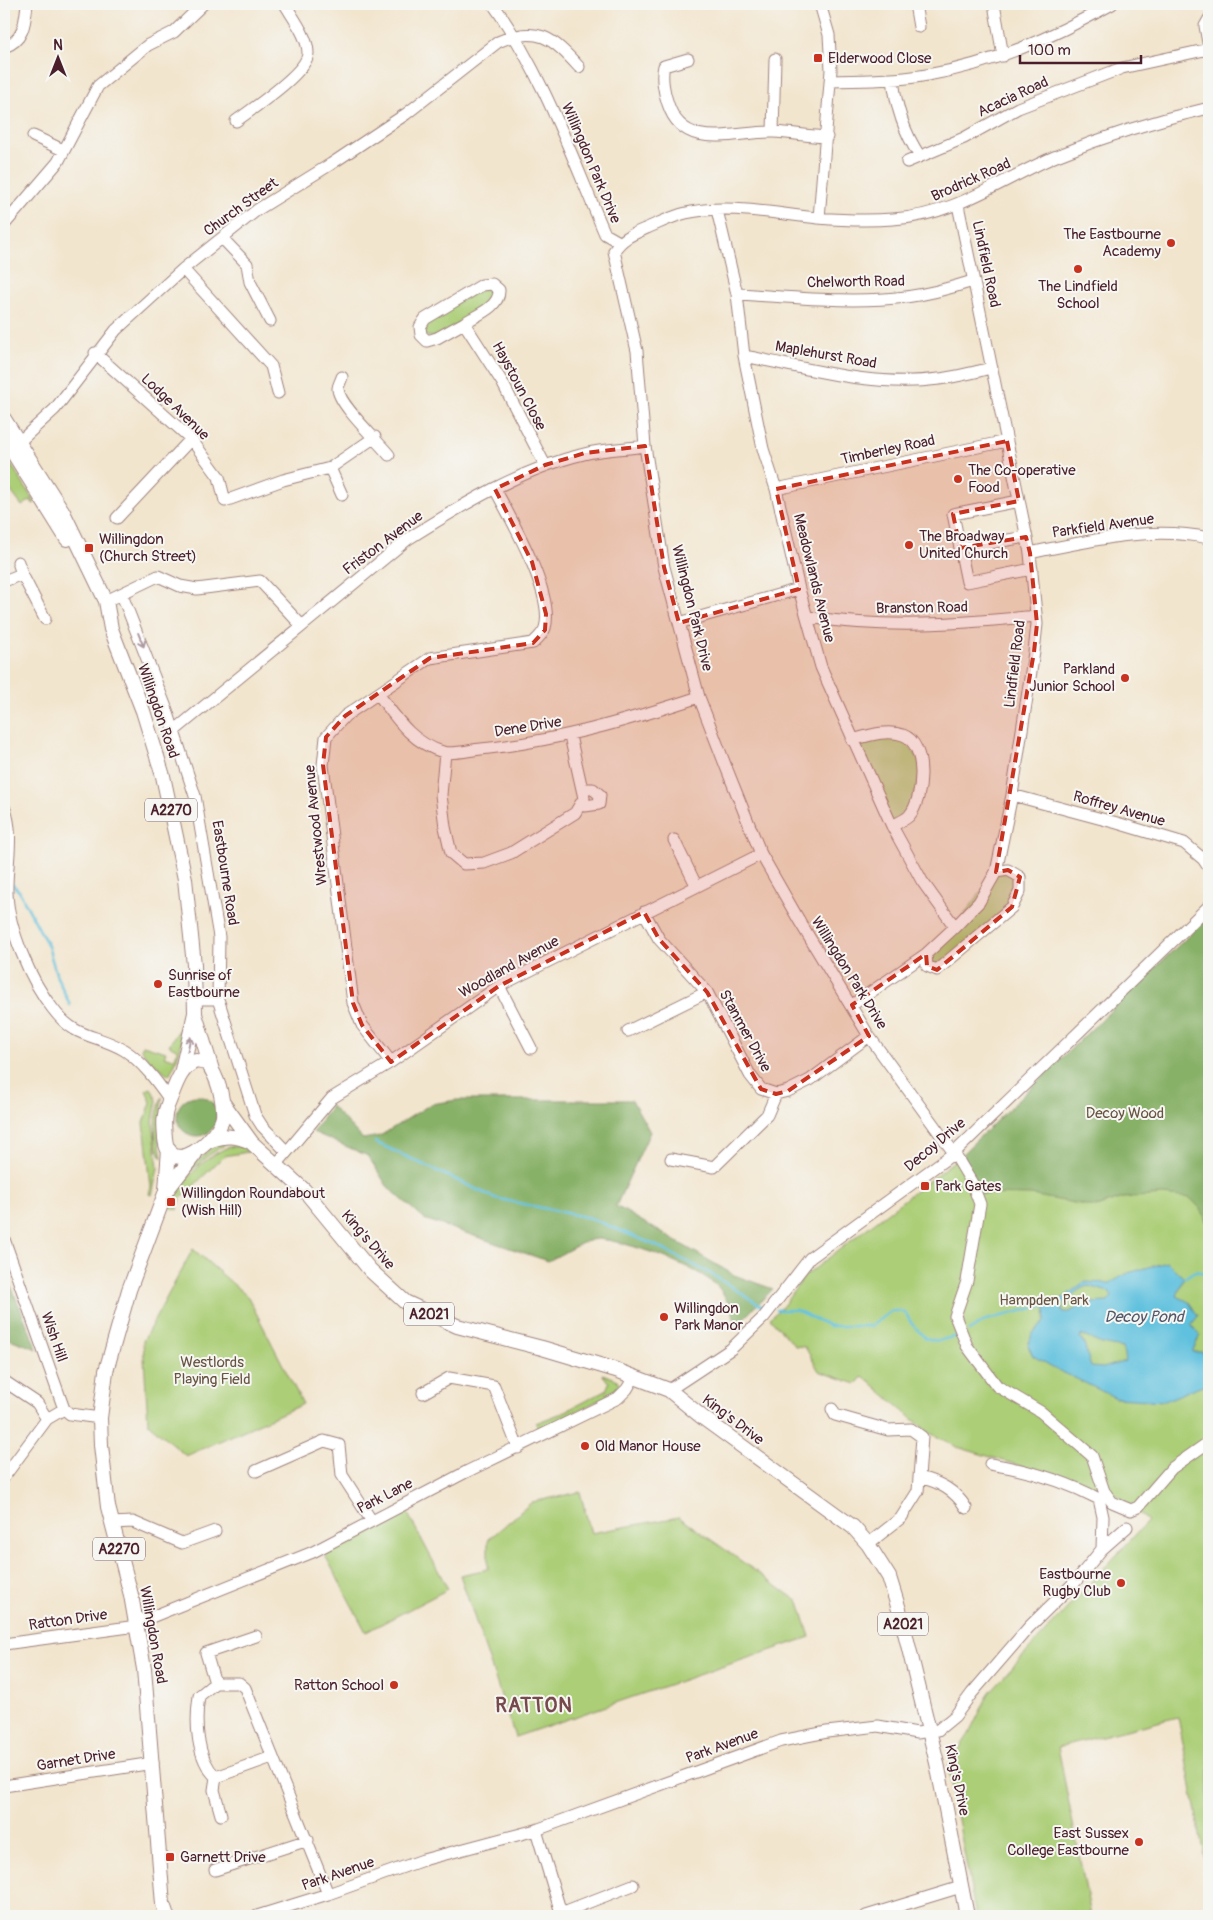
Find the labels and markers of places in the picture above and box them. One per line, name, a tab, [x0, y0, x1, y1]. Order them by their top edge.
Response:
place label: Elderwood Close	[828, 49, 932, 68]
marker: Elderwood Close	[812, 52, 824, 64]
place label: The Eastbourne Academy	[1063, 225, 1162, 261]
marker: The Eastbourne Academy	[1165, 237, 1177, 249]
marker: The Lindfield School	[1072, 263, 1084, 275]
place label: The Lindfield School	[1038, 277, 1118, 313]
place label: The Co-operative Food	[968, 461, 1076, 497]
marker: The Co-operative Food	[952, 473, 964, 485]
place label: The Broadway United Church	[919, 527, 1008, 563]
place label: Willingdon (Church Street)	[99, 530, 197, 566]
marker: The Broadway United Church	[903, 539, 915, 551]
marker: Willingdon (Church Street)	[83, 542, 95, 554]
place label: Parkland Junior School	[1029, 660, 1115, 696]
marker: Parkland Junior School	[1119, 672, 1131, 684]
place label: Sunrise of Eastbourne	[168, 966, 240, 1002]
marker: Sunrise of Eastbourne	[152, 978, 164, 990]
place label: Park Gates	[935, 1177, 1001, 1196]
marker: Park Gates	[919, 1180, 931, 1192]
place label: Willingdon Roundabout (Wish Hill)	[181, 1184, 326, 1220]
marker: Willingdon Roundabout (Wish Hill)	[165, 1196, 177, 1208]
place label: Willingdon Park Manor	[674, 1299, 744, 1335]
marker: Willingdon Park Manor	[658, 1311, 670, 1323]
place label: Old Manor House	[595, 1437, 701, 1456]
marker: Old Manor House	[579, 1440, 591, 1452]
place label: Eastbourne Rugby Club	[1039, 1565, 1112, 1601]
marker: Eastbourne Rugby Club	[1115, 1577, 1127, 1589]
place label: Ratton School	[294, 1676, 384, 1695]
marker: Ratton School	[388, 1679, 400, 1691]
place label: East Sussex College Eastbourne	[1007, 1824, 1130, 1860]
marker: East Sussex College Eastbourne	[1133, 1836, 1145, 1848]
place label: Garnett Drive	[180, 1848, 266, 1867]
marker: Garnett Drive	[164, 1851, 176, 1863]

